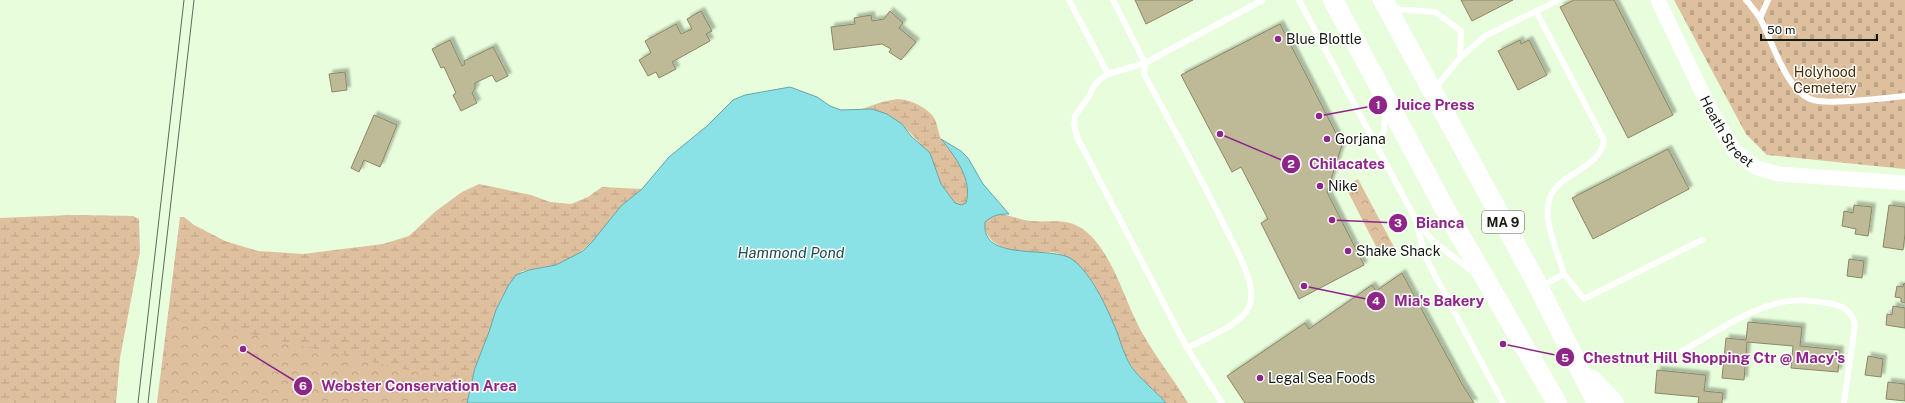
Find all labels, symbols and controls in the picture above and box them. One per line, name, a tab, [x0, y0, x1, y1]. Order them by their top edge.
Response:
scale bar	[1761, 16, 1877, 42]
text: 50 m	[1767, 23, 1795, 37]
place label: Blue Blottle	[1286, 31, 1362, 47]
marker: Blue Blottle	[1273, 34, 1283, 44]
park label: Holyhood Cemetery	[1793, 64, 1857, 96]
callout: Juice Press	[1368, 91, 1483, 118]
street label: Heath Street	[1697, 93, 1757, 170]
text: Juice Press	[1395, 96, 1475, 113]
text: 1	[1375, 98, 1381, 112]
place label: Gorjana	[1335, 131, 1386, 147]
marker: Gorjana	[1322, 134, 1332, 144]
callout: Chilacates	[1281, 150, 1393, 177]
text: Chilacates	[1309, 155, 1385, 172]
text: 2	[1287, 157, 1295, 171]
place label: Nike	[1328, 178, 1358, 194]
marker: Nike	[1315, 181, 1325, 191]
callout: Bianca	[1388, 209, 1473, 236]
road number: MA 9	[1482, 211, 1524, 233]
text: Bianca	[1416, 214, 1464, 231]
text: 3	[1394, 216, 1402, 230]
place label: Shake Shack	[1356, 243, 1441, 259]
water label: Hammond Pond	[738, 244, 845, 261]
marker: Shake Shack	[1343, 246, 1353, 256]
callout: Mia's Bakery	[1366, 287, 1492, 314]
text: Mia's Bakery	[1394, 292, 1485, 309]
text: 4	[1372, 294, 1380, 308]
callout: Chestnut Hill Shopping Ctr @ Macy's	[1555, 344, 1853, 371]
text: Chestnut Hill Shopping Ctr @ Macy's	[1583, 349, 1845, 366]
text: 5	[1561, 351, 1569, 365]
place label: Legal Sea Foods	[1268, 370, 1375, 386]
callout: Webster Conservation Area	[293, 373, 525, 400]
marker: Legal Sea Foods	[1255, 373, 1265, 383]
text: Webster Conservation Area	[321, 377, 517, 394]
text: 6	[299, 379, 307, 393]

